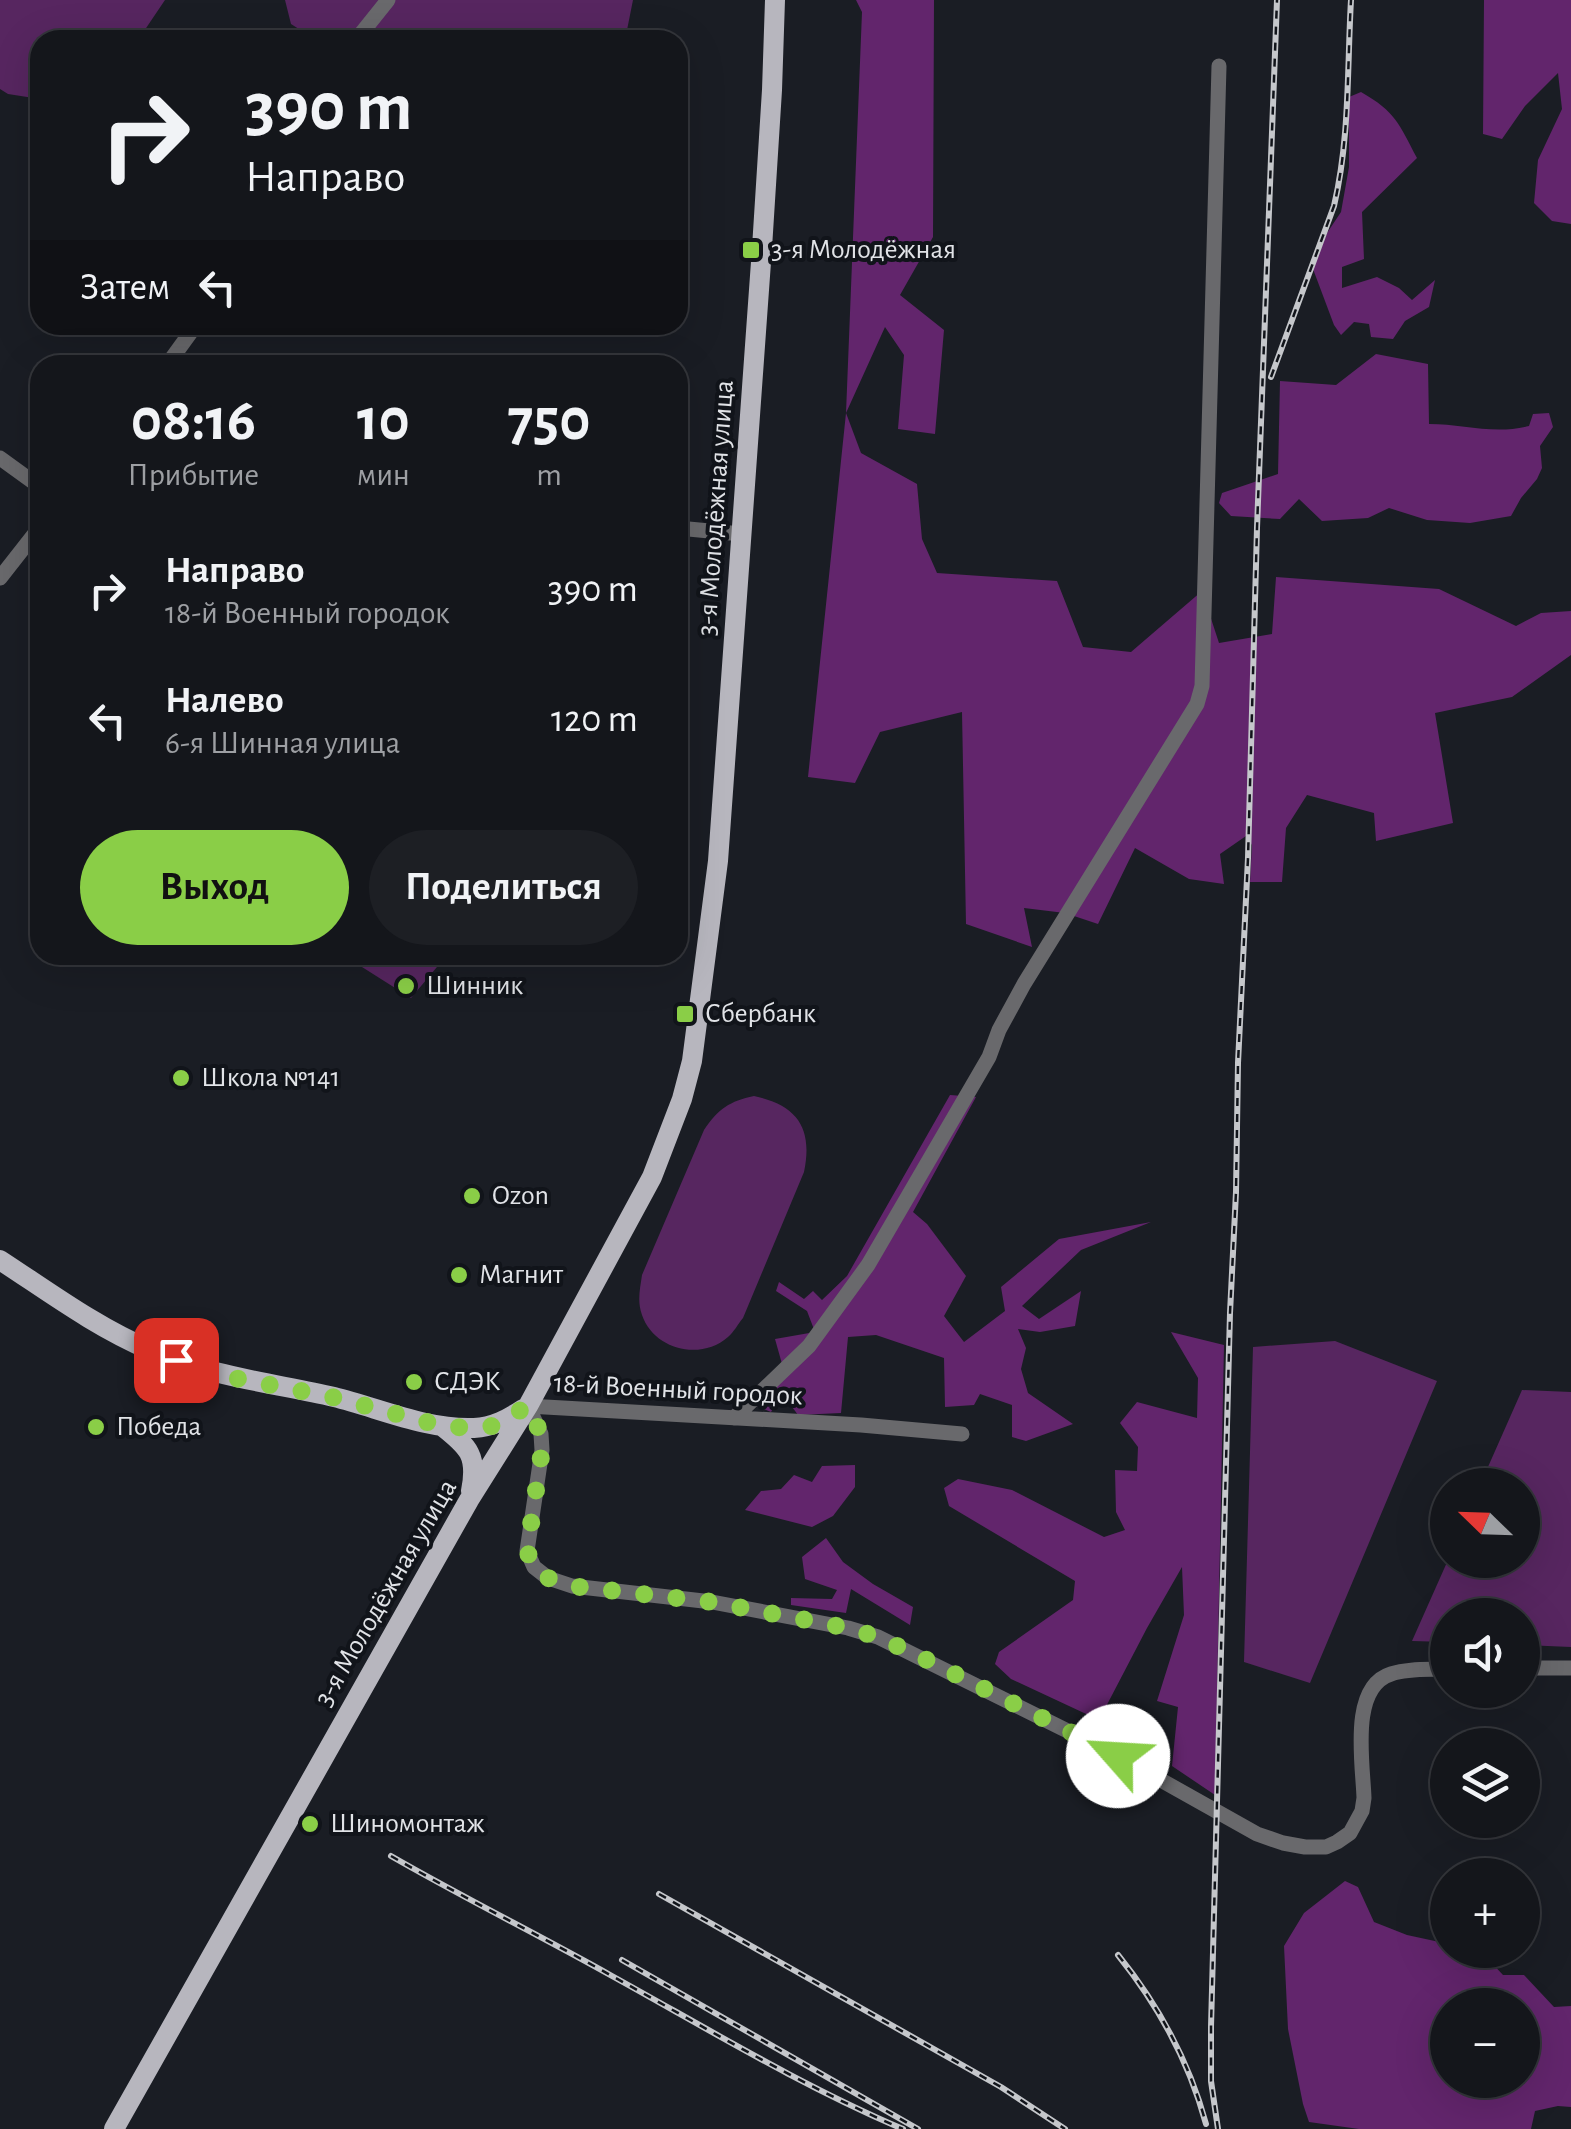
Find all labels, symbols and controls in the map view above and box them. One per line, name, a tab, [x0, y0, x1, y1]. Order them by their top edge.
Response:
icon: right	[80, 70, 210, 200]
text: 390 m	[245, 73, 413, 143]
text: Направо	[245, 155, 405, 200]
place label: 3-я Молодёжная	[771, 236, 956, 264]
marker: 3-я Молодёжная	[740, 239, 762, 261]
icon: left	[190, 260, 245, 315]
text: Затем	[80, 269, 170, 307]
street label: 3-я Молодёжная улица	[693, 379, 739, 637]
text: 08:16	[131, 391, 256, 451]
text: 10	[357, 391, 410, 451]
text: 750	[507, 391, 591, 451]
text: Прибытие	[127, 459, 259, 491]
text: мин	[357, 459, 410, 491]
text: m	[536, 459, 562, 491]
text: Направо	[165, 552, 304, 590]
icon: right	[80, 563, 135, 618]
text: 390 m	[548, 571, 638, 609]
text: 18-й Военный городок	[165, 597, 450, 629]
text: Налево	[165, 682, 284, 720]
icon: left	[80, 693, 135, 748]
text: 120 m	[551, 701, 638, 739]
text: 6-я Шинная улица	[165, 727, 400, 759]
button: Выход	[80, 830, 349, 945]
button: Поделиться	[369, 830, 638, 945]
place label: Шинник	[426, 972, 523, 1000]
marker: Шинник	[395, 975, 417, 997]
place label: Сбербанк	[705, 1000, 816, 1028]
marker: Сбербанк	[674, 1003, 696, 1025]
place label: Школа №141	[201, 1064, 340, 1092]
marker: Школа №141	[170, 1067, 192, 1089]
place label: Ozon	[492, 1182, 549, 1210]
marker: Ozon	[461, 1185, 483, 1207]
place label: Магнит	[479, 1261, 564, 1289]
marker: Магнит	[448, 1264, 470, 1286]
pin	[134, 1318, 219, 1403]
icon: arrive	[149, 1333, 204, 1388]
place label: СДЭК	[434, 1368, 501, 1396]
street label: 18-й Военный городок	[553, 1369, 803, 1411]
marker: СДЭК	[403, 1371, 425, 1393]
place label: Победа	[116, 1413, 202, 1441]
marker: Победа	[85, 1416, 107, 1438]
north arrow	[1430, 1468, 1540, 1578]
map controls	[1430, 1468, 1540, 2098]
street label: 3-я Молодёжная улица	[310, 1475, 462, 1711]
button: sound	[1430, 1598, 1540, 1708]
position arrow	[1066, 1704, 1170, 1808]
button: layers	[1430, 1728, 1540, 1838]
place label: Шиномонтаж	[330, 1810, 485, 1838]
marker: Шиномонтаж	[299, 1813, 321, 1835]
button: +	[1430, 1858, 1540, 1968]
button: −	[1430, 1988, 1540, 2098]

